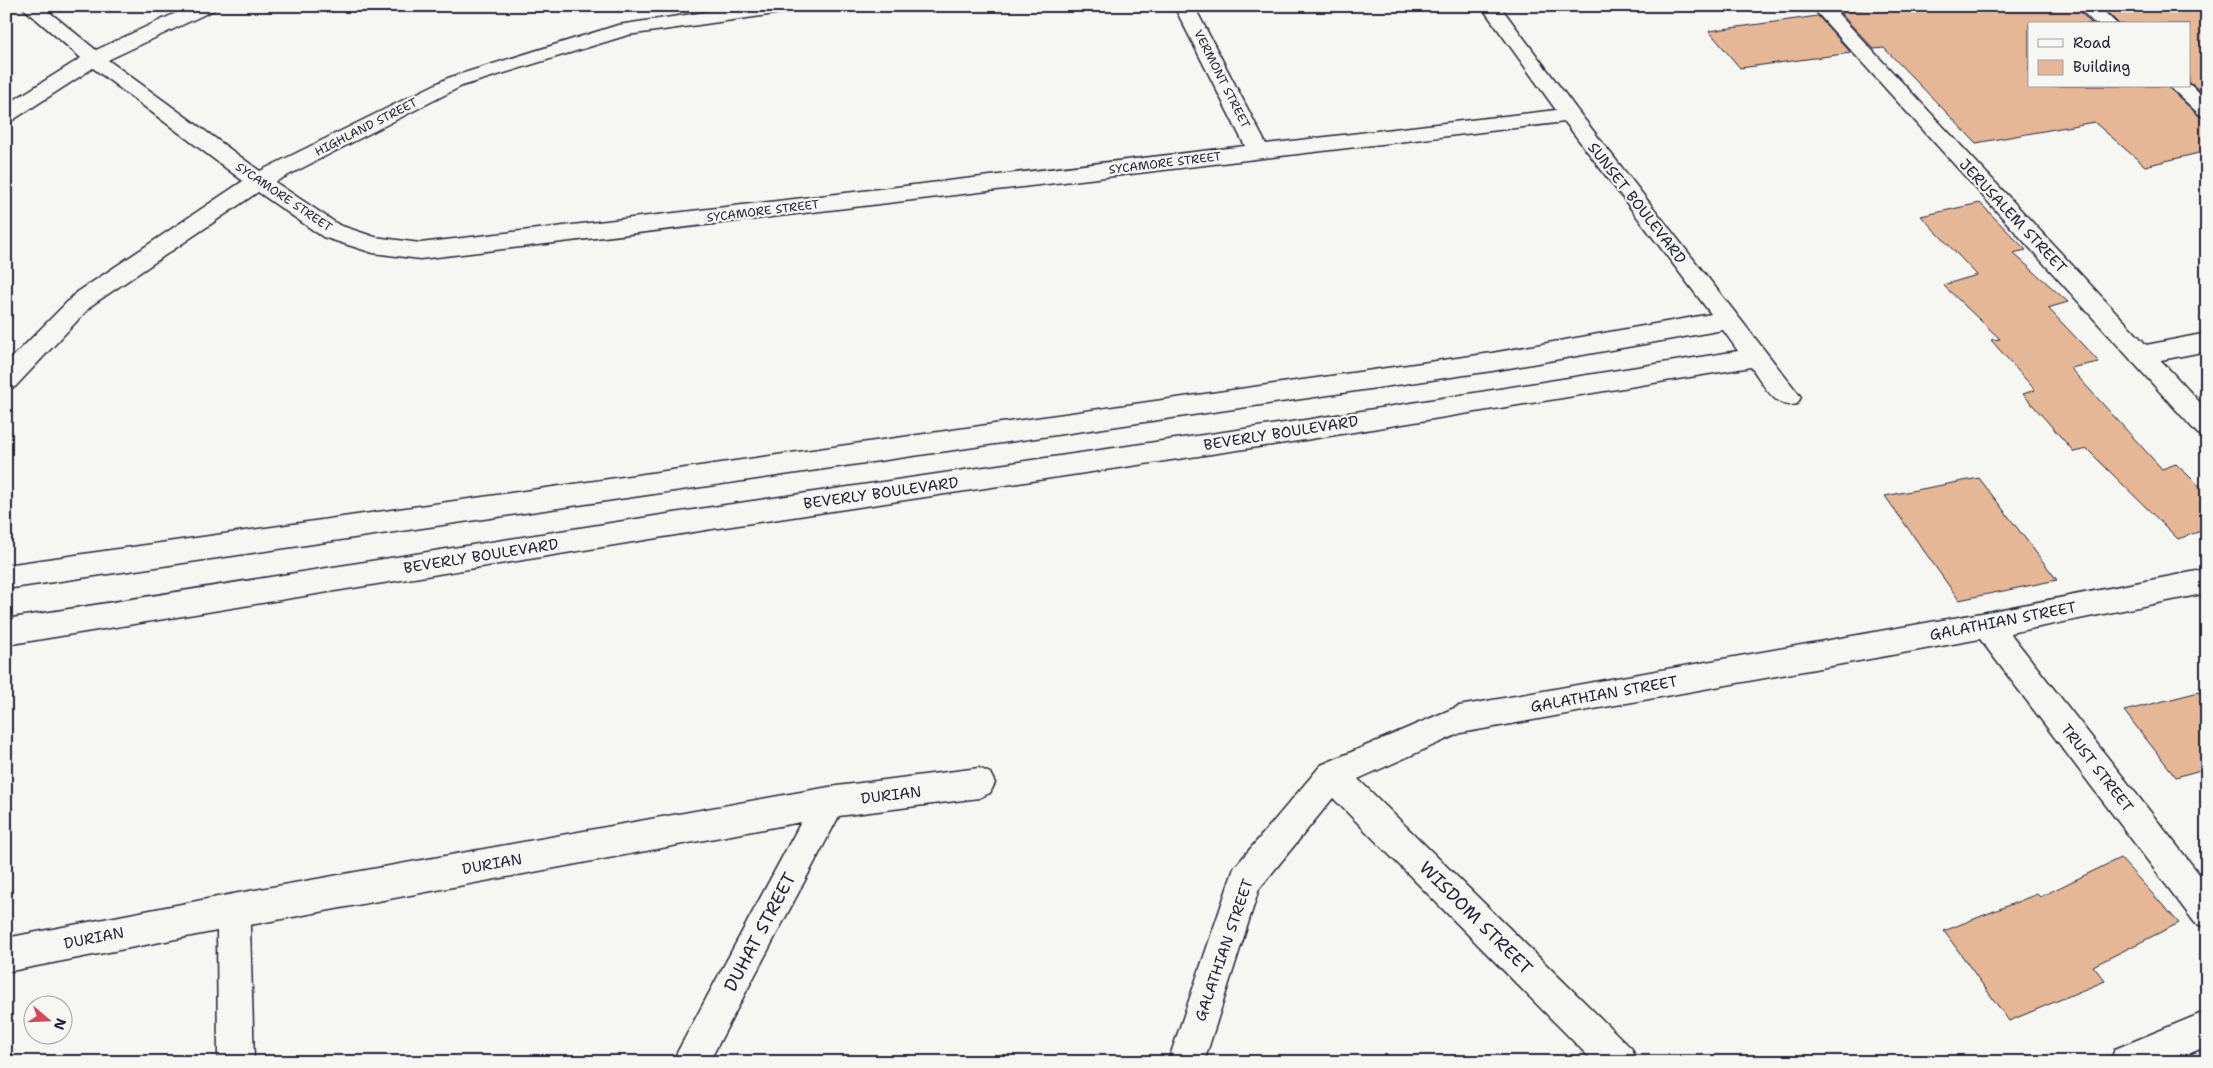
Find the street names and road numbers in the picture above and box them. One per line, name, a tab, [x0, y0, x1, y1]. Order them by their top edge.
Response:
street label: VERMONT STREET	[1190, 27, 1254, 131]
street label: HIGHLAND STREET	[312, 94, 420, 160]
street label: SUNSET BOULEVARD	[1583, 138, 1691, 268]
street label: SYCAMORE STREET	[1108, 148, 1223, 178]
street label: JERUSALEM STREET	[1955, 155, 2071, 277]
street label: SYCAMORE STREET	[233, 159, 336, 236]
street label: SYCAMORE STREET	[706, 196, 821, 226]
street label: BEVERLY BOULEVARD	[1202, 411, 1360, 455]
street label: BEVERLY BOULEVARD	[802, 472, 960, 514]
street label: BEVERLY BOULEVARD	[402, 534, 560, 578]
street label: GALATHIAN STREET	[1928, 597, 2078, 645]
street label: GALATHIAN STREET	[1529, 671, 1679, 717]
street label: TRUST STREET	[2056, 720, 2138, 816]
street label: DURIAN	[860, 781, 922, 809]
street label: DURIAN	[460, 849, 524, 879]
street label: WISDOM STREET	[1414, 856, 1538, 980]
street label: DUHAT STREET	[718, 868, 802, 996]
street label: GALATHIAN STREET	[1190, 876, 1258, 1024]
street label: DURIAN	[62, 922, 126, 954]

